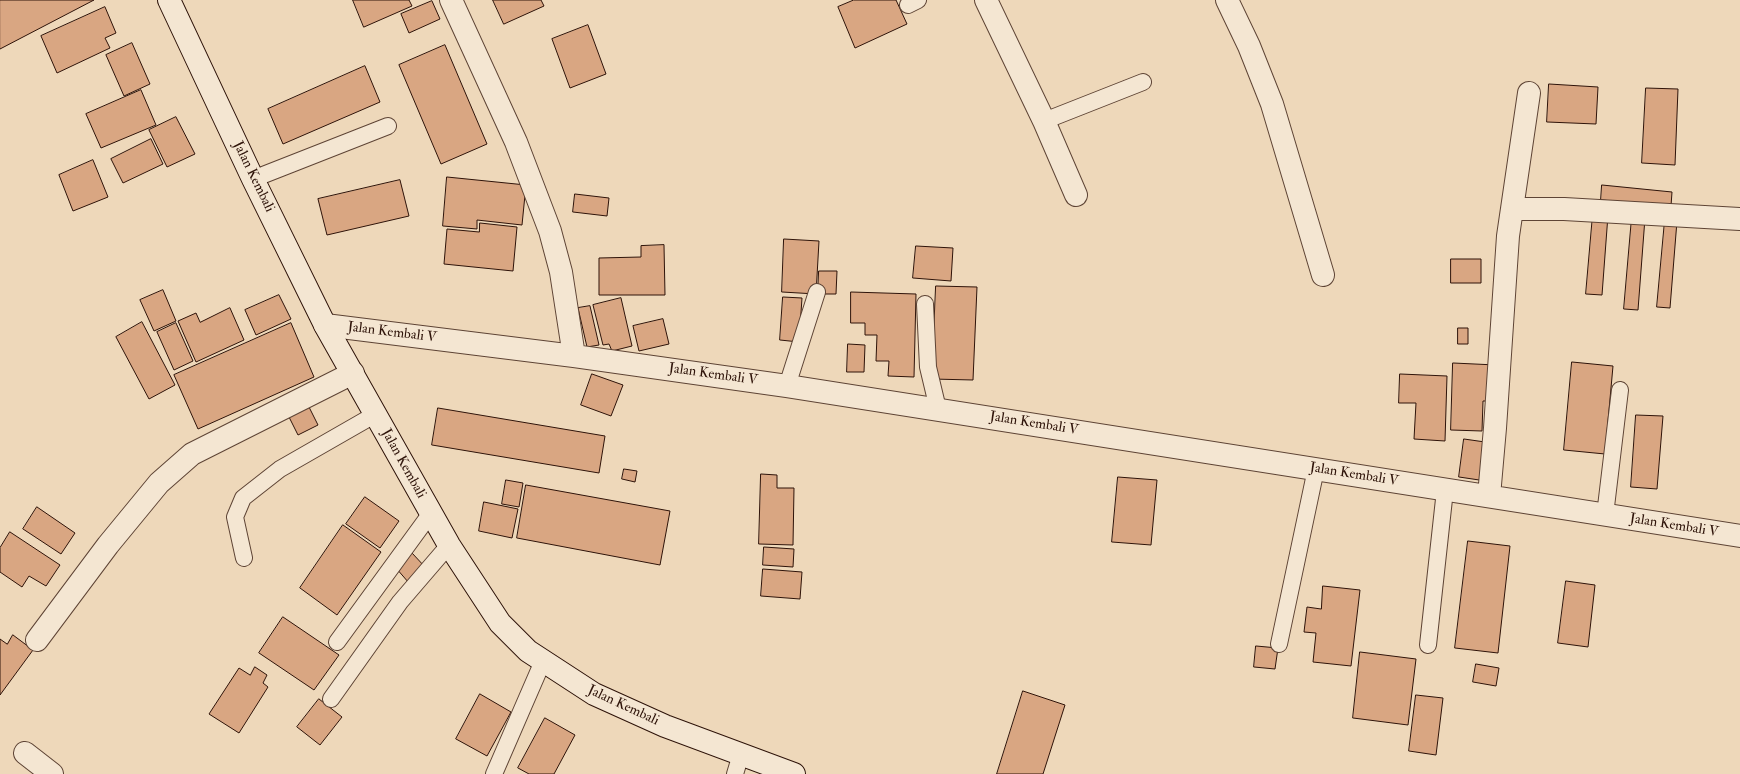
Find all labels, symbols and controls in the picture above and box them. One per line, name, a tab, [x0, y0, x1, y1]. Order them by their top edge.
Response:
street label: Jalan Kembali	[229, 139, 277, 215]
street label: Jalan Kembali V	[347, 319, 437, 347]
street label: Jalan Kembali V	[667, 360, 759, 390]
street label: Jalan Kembali V	[988, 409, 1080, 439]
street label: Jalan Kembali	[377, 426, 429, 502]
street label: Jalan Kembali V	[1308, 460, 1400, 490]
street label: Jalan Kembali V	[1628, 511, 1720, 541]
street label: Jalan Kembali	[585, 682, 661, 730]

